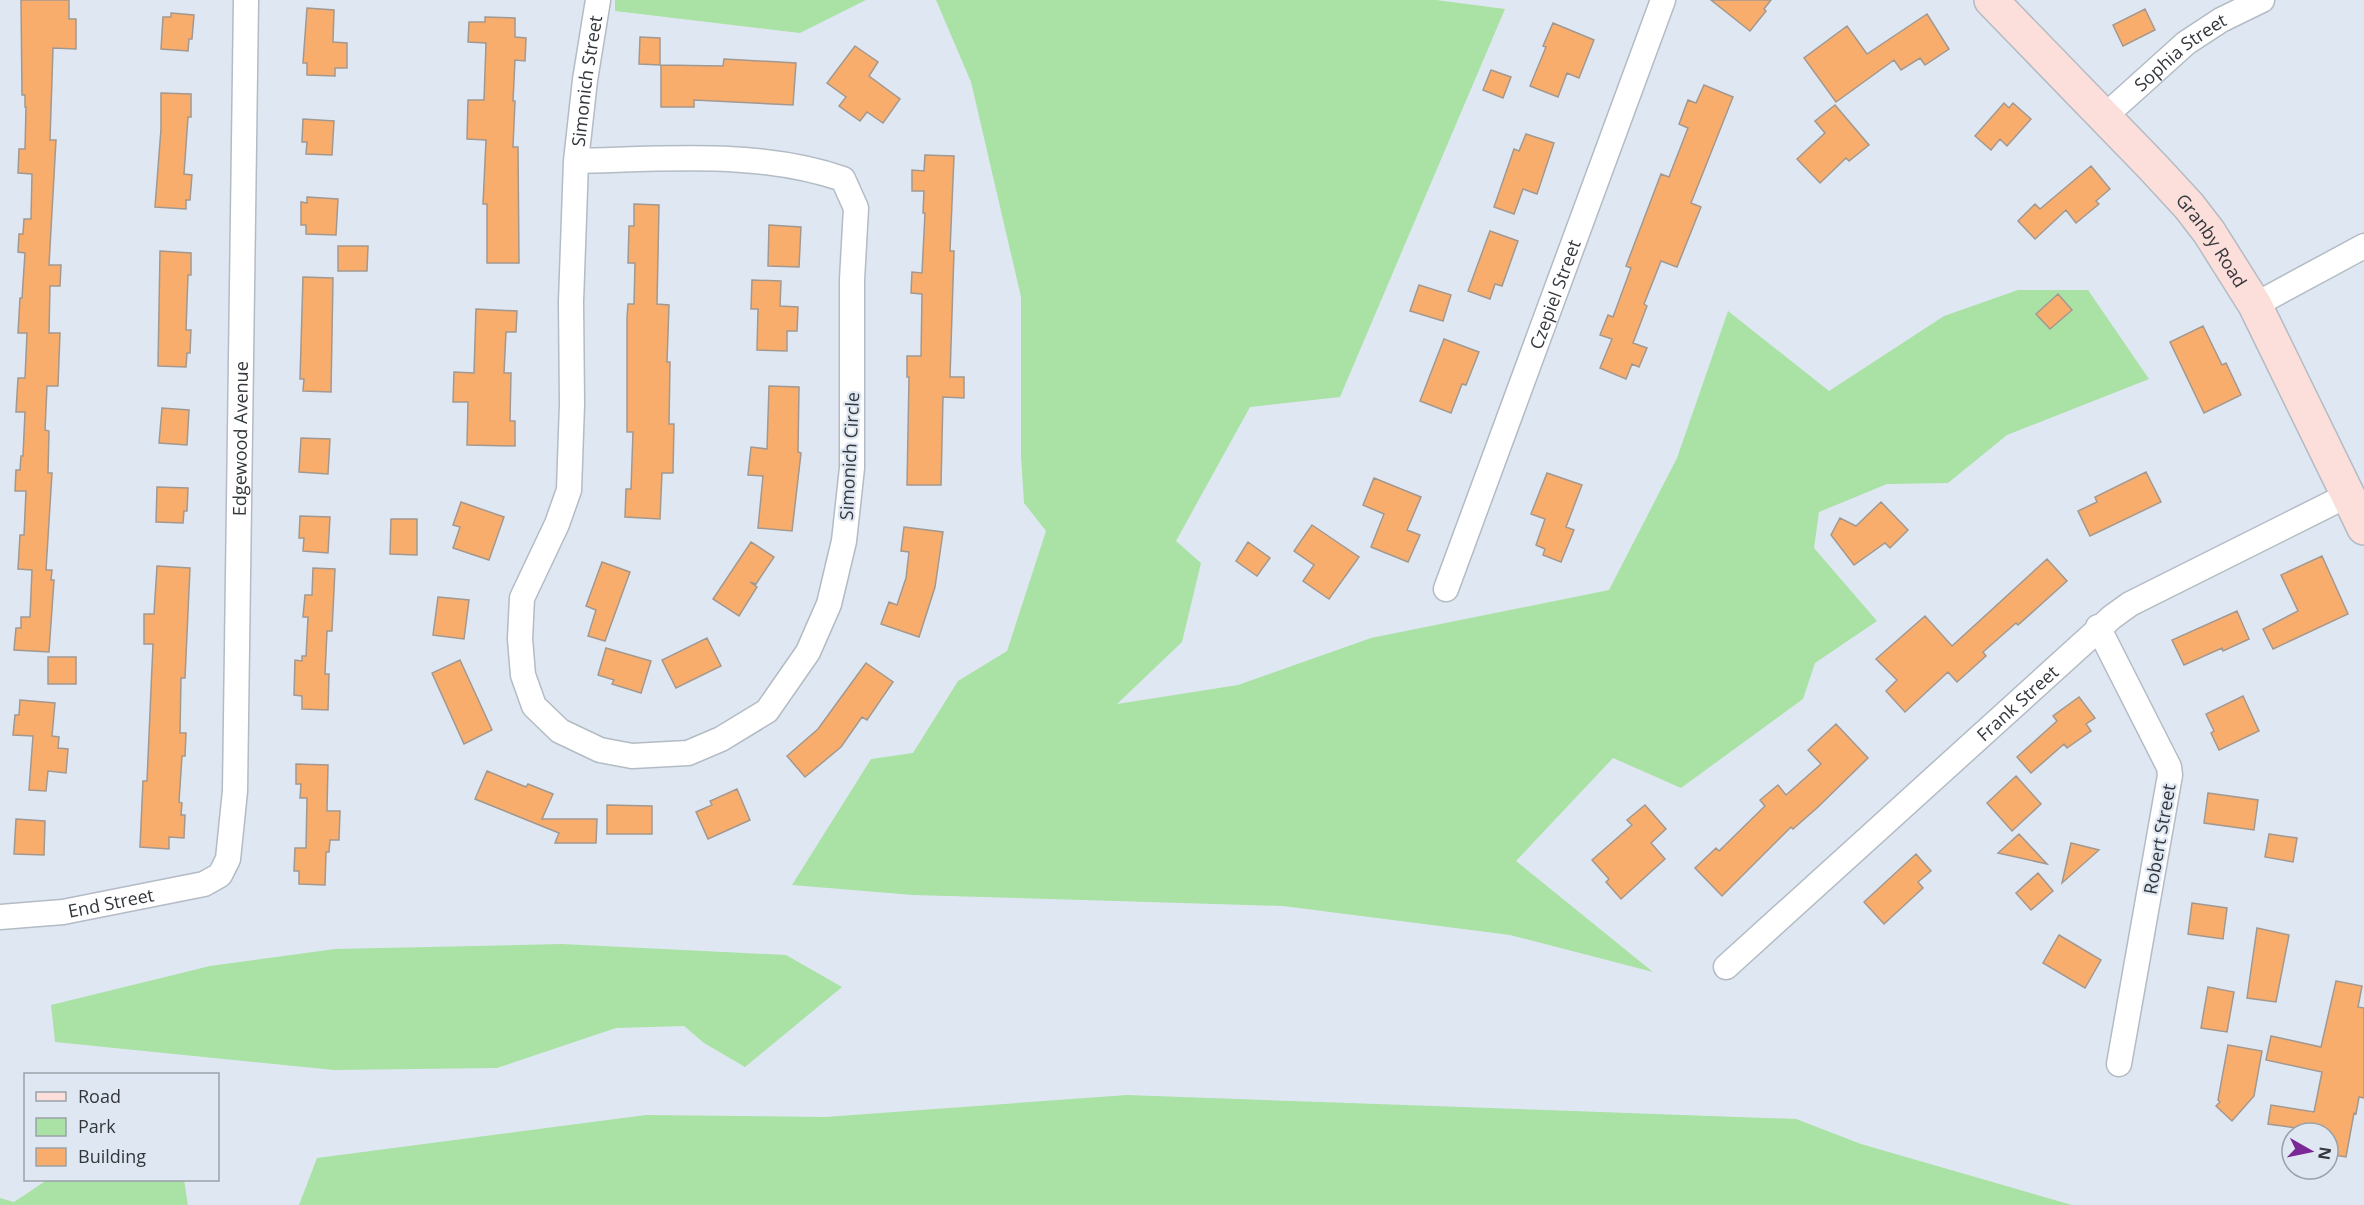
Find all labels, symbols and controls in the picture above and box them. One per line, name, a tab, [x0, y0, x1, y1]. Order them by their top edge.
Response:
street label: Sophia Street	[2129, 7, 2230, 96]
street label: Simonich Street	[566, 14, 607, 148]
street label: Granby Road	[2171, 188, 2253, 292]
street label: Czepiel Street	[1523, 236, 1586, 353]
street label: Edgewood Avenue	[227, 361, 253, 516]
street label: Simonich Circle	[834, 391, 864, 521]
street label: Frank Street	[1971, 660, 2063, 746]
street label: Robert Street	[2137, 782, 2181, 896]
street label: End Street	[66, 882, 156, 923]
legend	[24, 1073, 219, 1181]
text: Road	[78, 1084, 121, 1108]
text: Park	[78, 1114, 116, 1138]
north arrow	[2280, 1121, 2340, 1181]
text: Building	[78, 1144, 146, 1168]
text: N	[2313, 1145, 2337, 1161]

